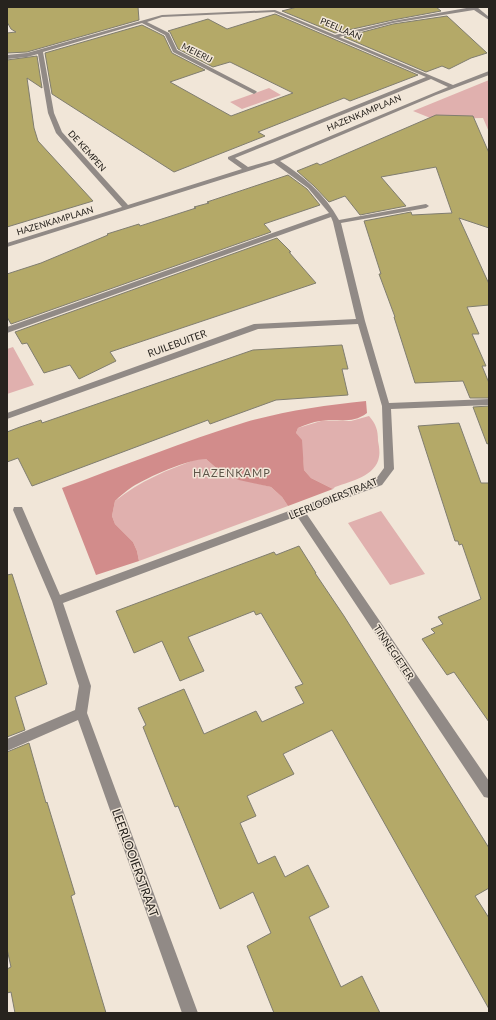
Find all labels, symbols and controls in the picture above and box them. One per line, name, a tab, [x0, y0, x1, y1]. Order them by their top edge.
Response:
street label: PEELLAAN	[319, 15, 364, 42]
street label: MEIERIJ	[180, 40, 215, 65]
street label: HAZENKAMPLAAN	[325, 92, 403, 133]
street label: DE KEMPEN	[66, 128, 109, 174]
street label: HAZENKAMPLAAN	[15, 204, 95, 237]
street label: RUILEBUITER	[146, 327, 209, 359]
district label: HAZENKAMP	[193, 466, 271, 479]
street label: LEERLOOIERSTRAAT	[287, 475, 379, 521]
street label: TINNEGIETER	[371, 622, 417, 682]
street label: LEERLOOIERSTRAAT	[109, 807, 162, 919]

